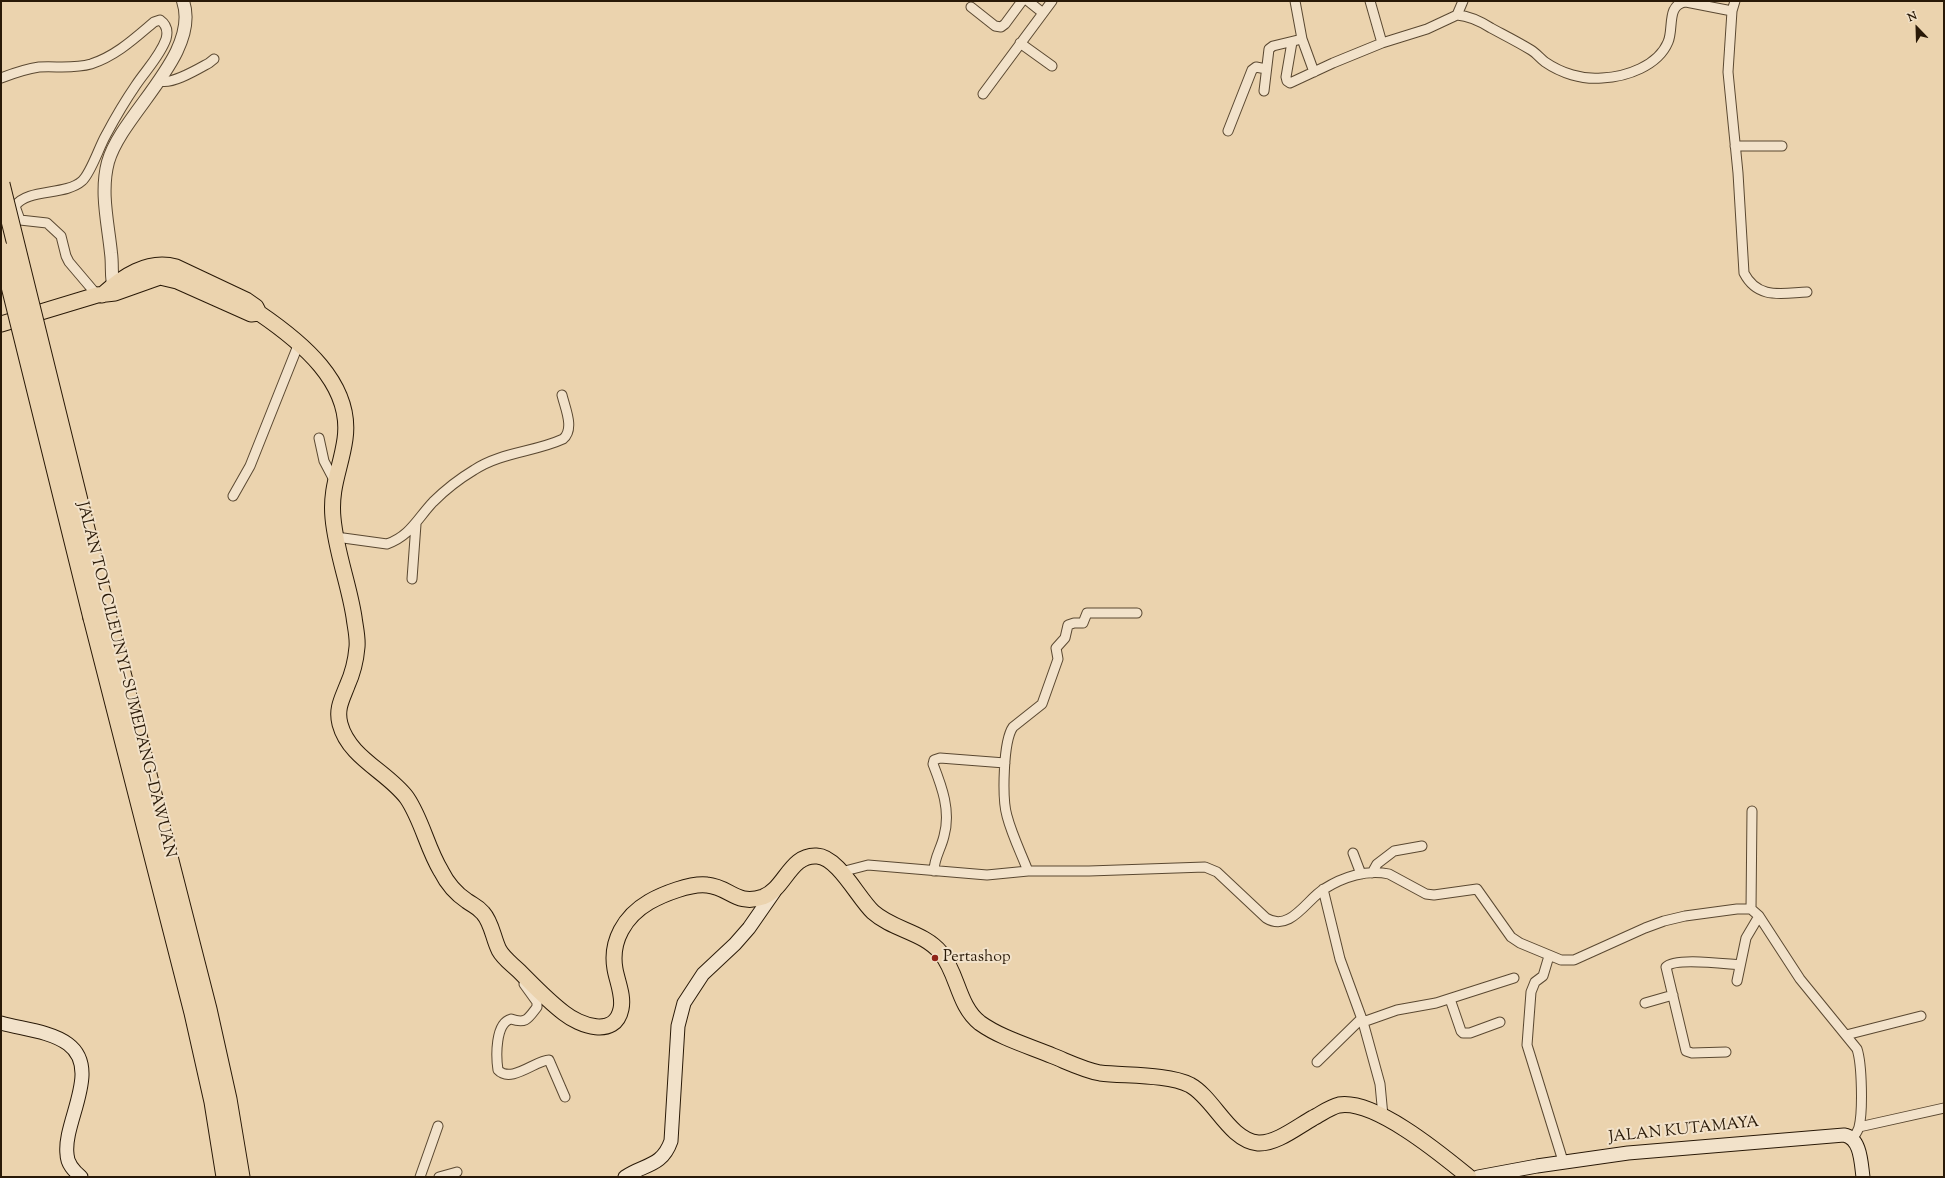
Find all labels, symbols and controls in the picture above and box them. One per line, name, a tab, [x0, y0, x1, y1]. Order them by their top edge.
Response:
north arrow	[1897, 8, 1937, 48]
text: N	[1905, 8, 1919, 26]
street label: JALAN TOL CILEUNYI–SUMEDANG–DAWUAN	[71, 500, 179, 860]
place label: Pertashop	[943, 948, 1011, 968]
marker: Pertashop	[930, 953, 940, 963]
street label: JALAN KUTAMAYA	[1608, 1114, 1760, 1148]

